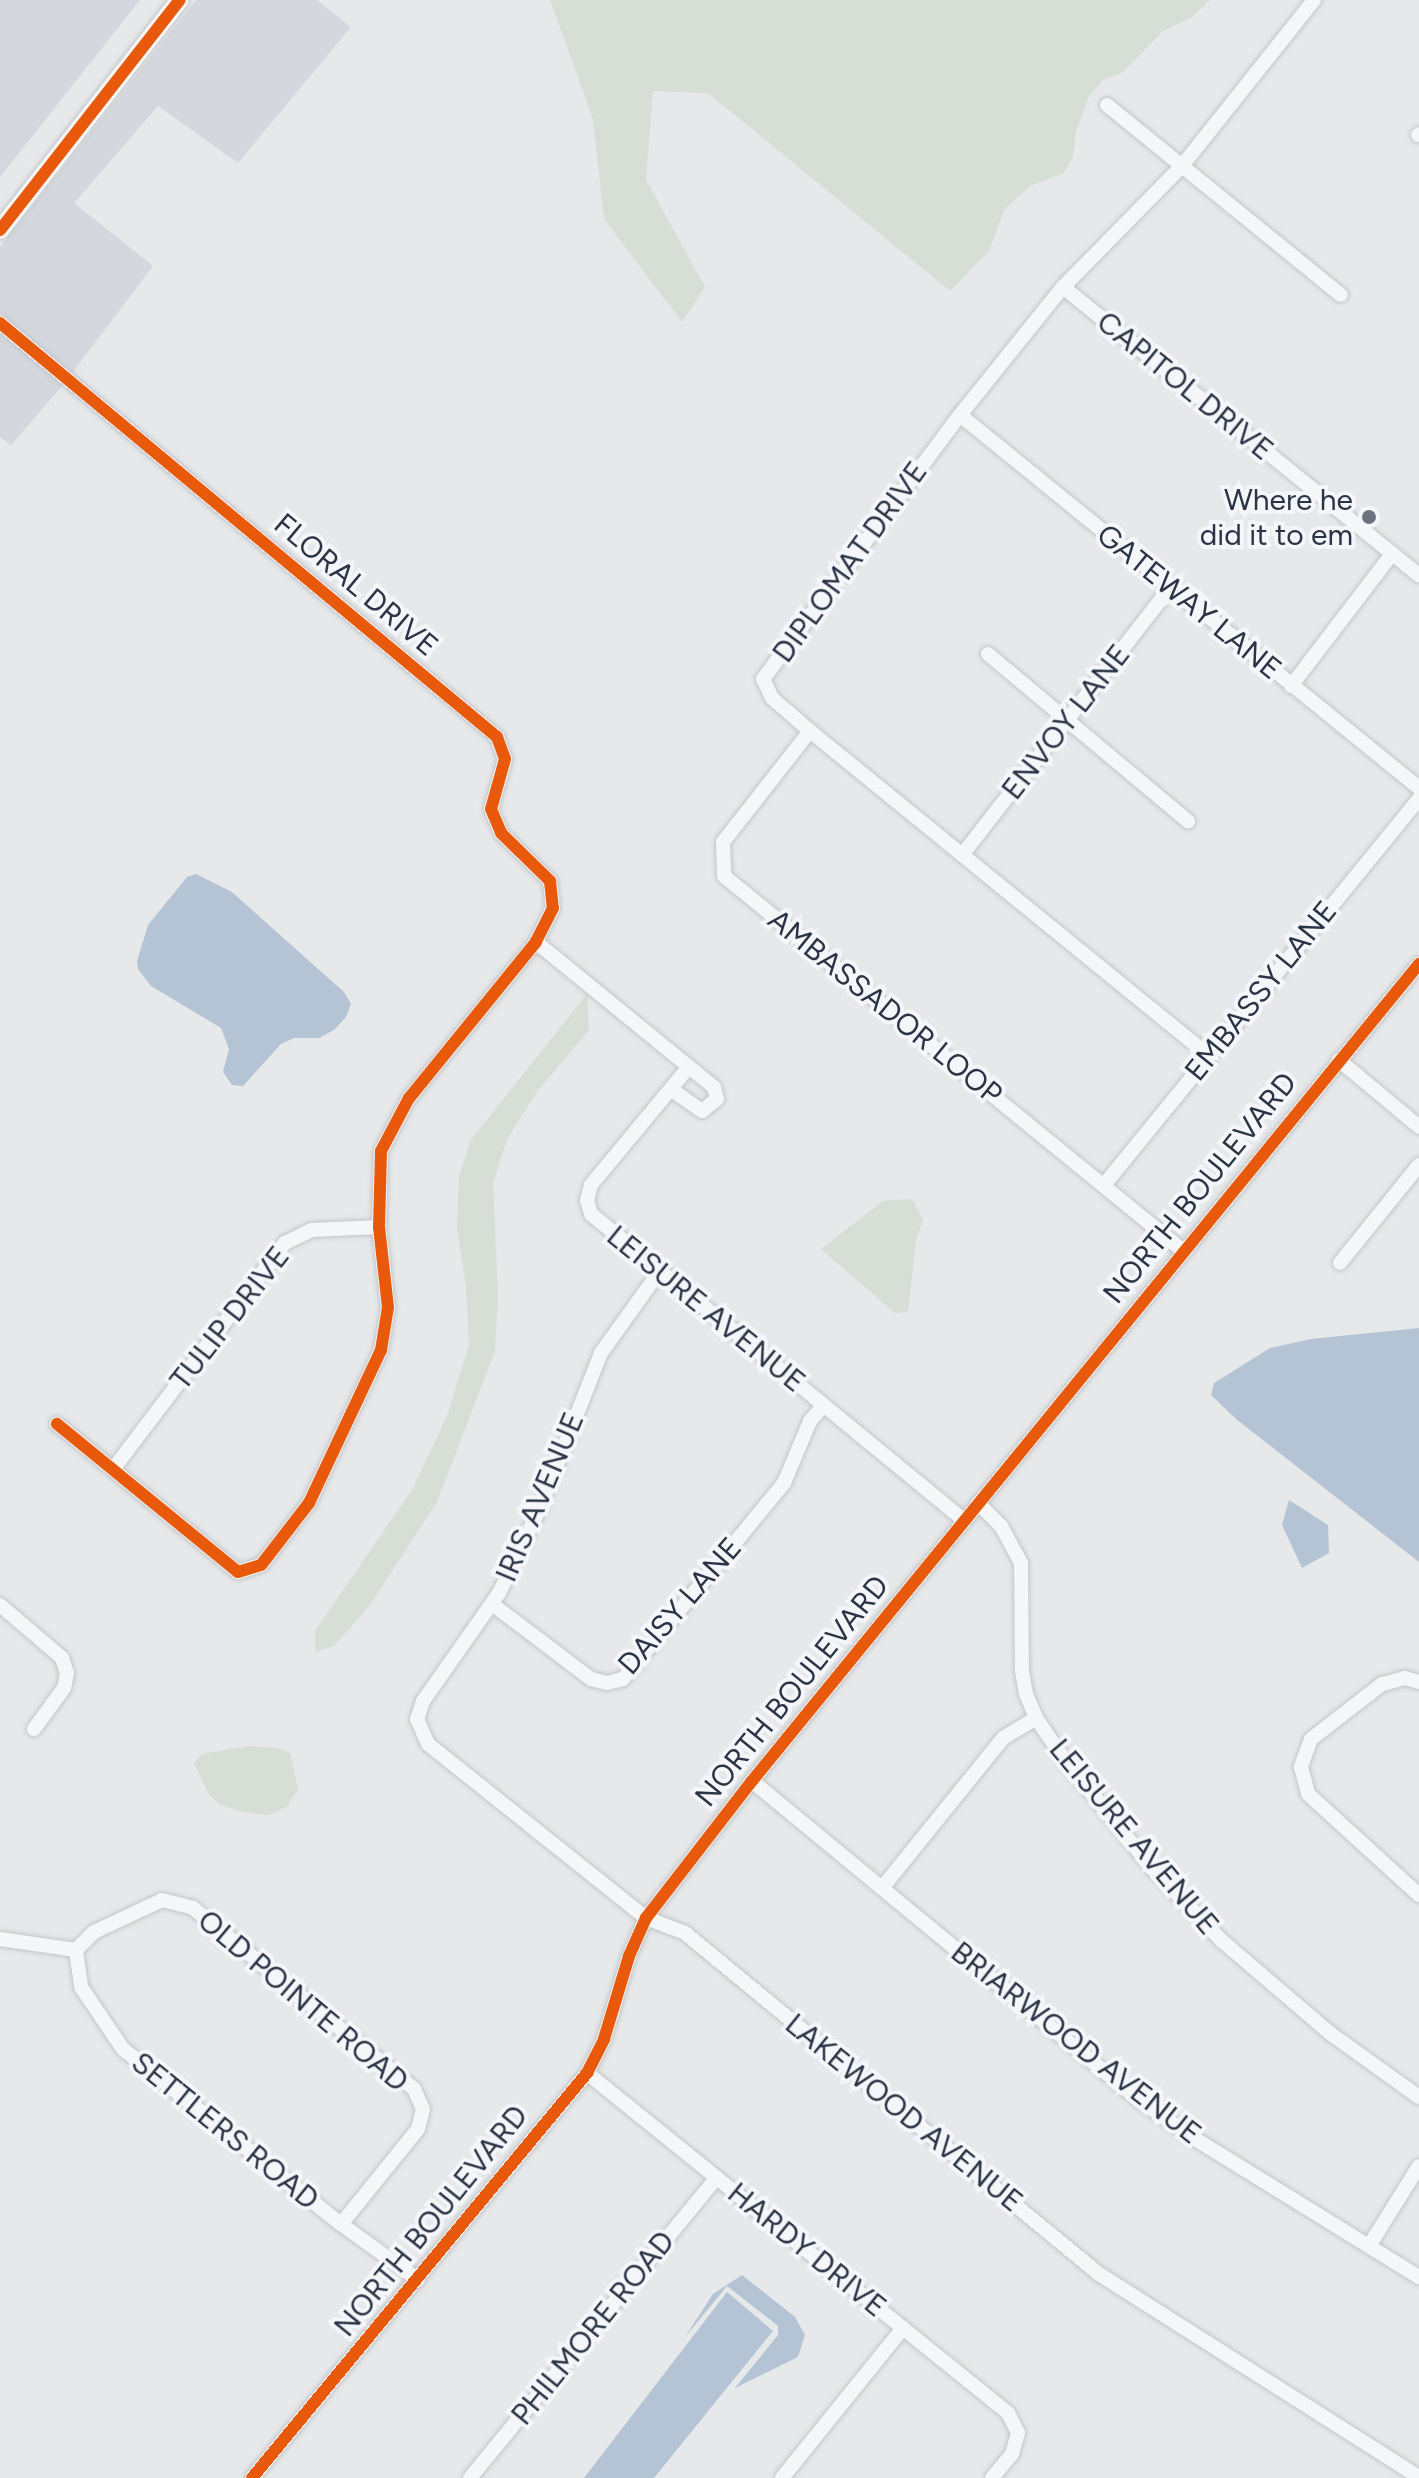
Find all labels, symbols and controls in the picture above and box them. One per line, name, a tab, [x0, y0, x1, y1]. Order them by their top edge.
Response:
street label: CAPITOL DRIVE	[1090, 304, 1280, 468]
street label: DIPLOMAT DRIVE	[765, 454, 935, 670]
place label: Where he did it to em	[1200, 482, 1353, 552]
street label: FLORAL DRIVE	[267, 506, 445, 664]
marker: Where he did it to em	[1360, 508, 1378, 526]
street label: GATEWAY LANE	[1089, 517, 1289, 687]
street label: ENVOY LANE	[994, 637, 1138, 807]
street label: EMBASSY LANE	[1177, 894, 1345, 1088]
street label: AMBASSADOR LOOP	[761, 902, 1009, 1112]
street label: NORTH BOULEVARD	[1096, 1065, 1304, 1311]
street label: LEISURE AVENUE	[600, 1218, 812, 1400]
street label: TULIP DRIVE	[163, 1239, 297, 1397]
street label: IRIS AVENUE	[488, 1407, 592, 1587]
street label: DAISY LANE	[611, 1530, 749, 1682]
street label: NORTH BOULEVARD	[688, 1568, 896, 1814]
street label: LEISURE AVENUE	[1042, 1732, 1226, 1942]
street label: OLD POINTE ROAD	[190, 1902, 416, 2100]
street label: BRIARWOOD AVENUE	[944, 1934, 1208, 2152]
street label: LAKEWOOD AVENUE	[778, 2006, 1030, 2220]
street label: SETTLERS ROAD	[124, 2045, 326, 2217]
street label: NORTH BOULEVARD	[327, 2098, 535, 2344]
street label: HARDY DRIVE	[720, 2175, 894, 2325]
street label: PHILMORE ROAD	[504, 2224, 682, 2432]

